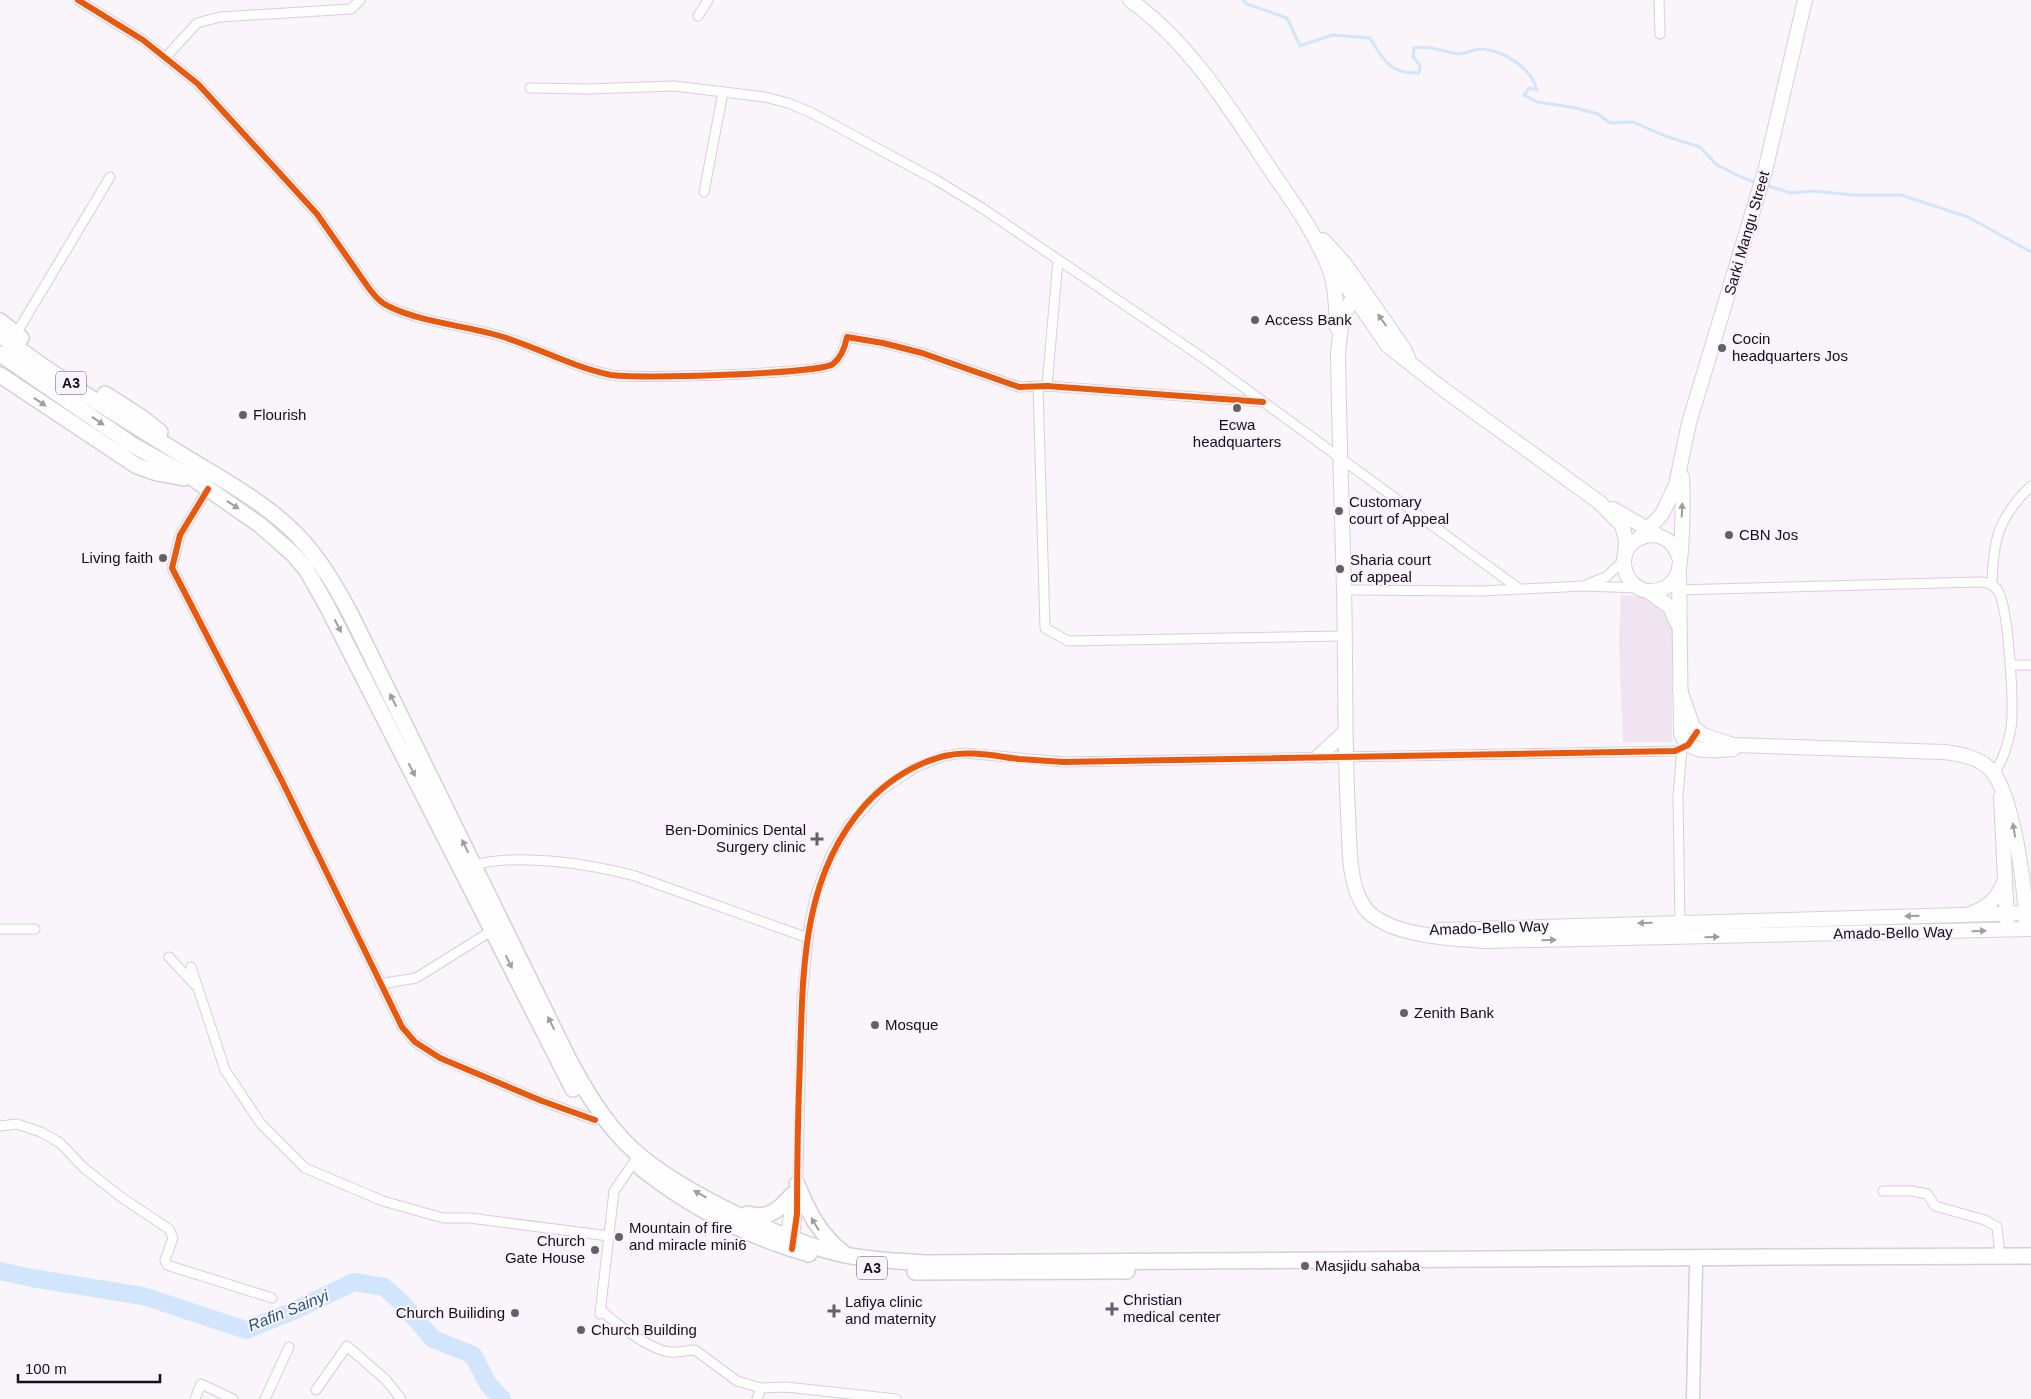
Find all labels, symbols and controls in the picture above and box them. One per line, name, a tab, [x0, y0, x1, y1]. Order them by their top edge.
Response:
street label: Sarki Mangu Street	[1721, 168, 1773, 297]
place label: Access Bank	[1265, 311, 1352, 328]
one-way arrow	[1377, 313, 1387, 326]
marker: Access Bank	[1249, 314, 1261, 326]
place label: Cocin headquarters Jos	[1732, 330, 1848, 364]
marker: Cocin headquarters Jos	[1716, 342, 1728, 354]
road number: A3	[56, 372, 86, 394]
one-way arrow	[33, 397, 47, 407]
marker: Ecwa headquarters	[1231, 402, 1243, 414]
place label: Flourish	[253, 406, 306, 423]
marker: Flourish	[237, 409, 249, 421]
one-way arrow	[91, 416, 105, 426]
place label: Ecwa headquarters	[1193, 416, 1281, 450]
place label: Customary court of Appeal	[1349, 493, 1449, 527]
one-way arrow	[226, 501, 239, 510]
one-way arrow	[1678, 502, 1686, 518]
marker: Customary court of Appeal	[1333, 505, 1345, 517]
place label: CBN Jos	[1739, 526, 1798, 543]
marker: CBN Jos	[1723, 529, 1735, 541]
place label: Living faith	[81, 549, 153, 566]
place label: Sharia court of appeal	[1350, 551, 1432, 585]
marker: Living faith	[157, 552, 169, 564]
marker: Sharia court of appeal	[1334, 563, 1346, 575]
one-way arrow	[334, 619, 342, 633]
one-way arrow	[389, 693, 397, 707]
one-way arrow	[408, 763, 416, 778]
place label: Ben-Dominics Dental Surgery clinic	[665, 821, 806, 855]
one-way arrow	[2010, 822, 2018, 838]
marker: Ben-Dominics Dental Surgery clinic	[810, 832, 824, 846]
one-way arrow	[461, 839, 469, 853]
one-way arrow	[1904, 912, 1920, 920]
street label: Amado-Bello Way	[1429, 917, 1549, 938]
one-way arrow	[1637, 919, 1653, 927]
street label: Amado-Bello Way	[1833, 923, 1953, 942]
one-way arrow	[1971, 927, 1987, 935]
one-way arrow	[1704, 933, 1720, 941]
one-way arrow	[1542, 936, 1558, 944]
one-way arrow	[505, 955, 513, 970]
place label: Zenith Bank	[1414, 1004, 1495, 1021]
marker: Zenith Bank	[1398, 1007, 1410, 1019]
one-way arrow	[547, 1016, 556, 1031]
place label: Mosque	[885, 1016, 938, 1033]
marker: Mosque	[869, 1019, 881, 1031]
one-way arrow	[694, 1190, 707, 1199]
one-way arrow	[810, 1217, 820, 1230]
place label: Mountain of fire and miracle mini6	[629, 1219, 747, 1253]
marker: Mountain of fire and miracle mini6	[613, 1231, 625, 1243]
place label: Church Gate House	[505, 1232, 585, 1266]
marker: Church Gate House	[589, 1244, 601, 1256]
road number: A3	[857, 1256, 887, 1280]
place label: Masjidu sahaba	[1315, 1257, 1421, 1274]
marker: Masjidu sahaba	[1299, 1260, 1311, 1272]
water label: Rafin Sainyi	[245, 1286, 331, 1334]
place label: Christian medical center	[1123, 1291, 1221, 1325]
place label: Lafiya clinic and maternity	[845, 1293, 936, 1327]
marker: Christian medical center	[1105, 1302, 1119, 1316]
place label: Church Builiding	[396, 1304, 505, 1321]
marker: Lafiya clinic and maternity	[827, 1304, 841, 1318]
marker: Church Builiding	[509, 1307, 521, 1319]
place label: Church Building	[591, 1321, 697, 1338]
marker: Church Building	[575, 1324, 587, 1336]
scale bar	[18, 1352, 160, 1384]
text: 100 m	[25, 1360, 67, 1377]

